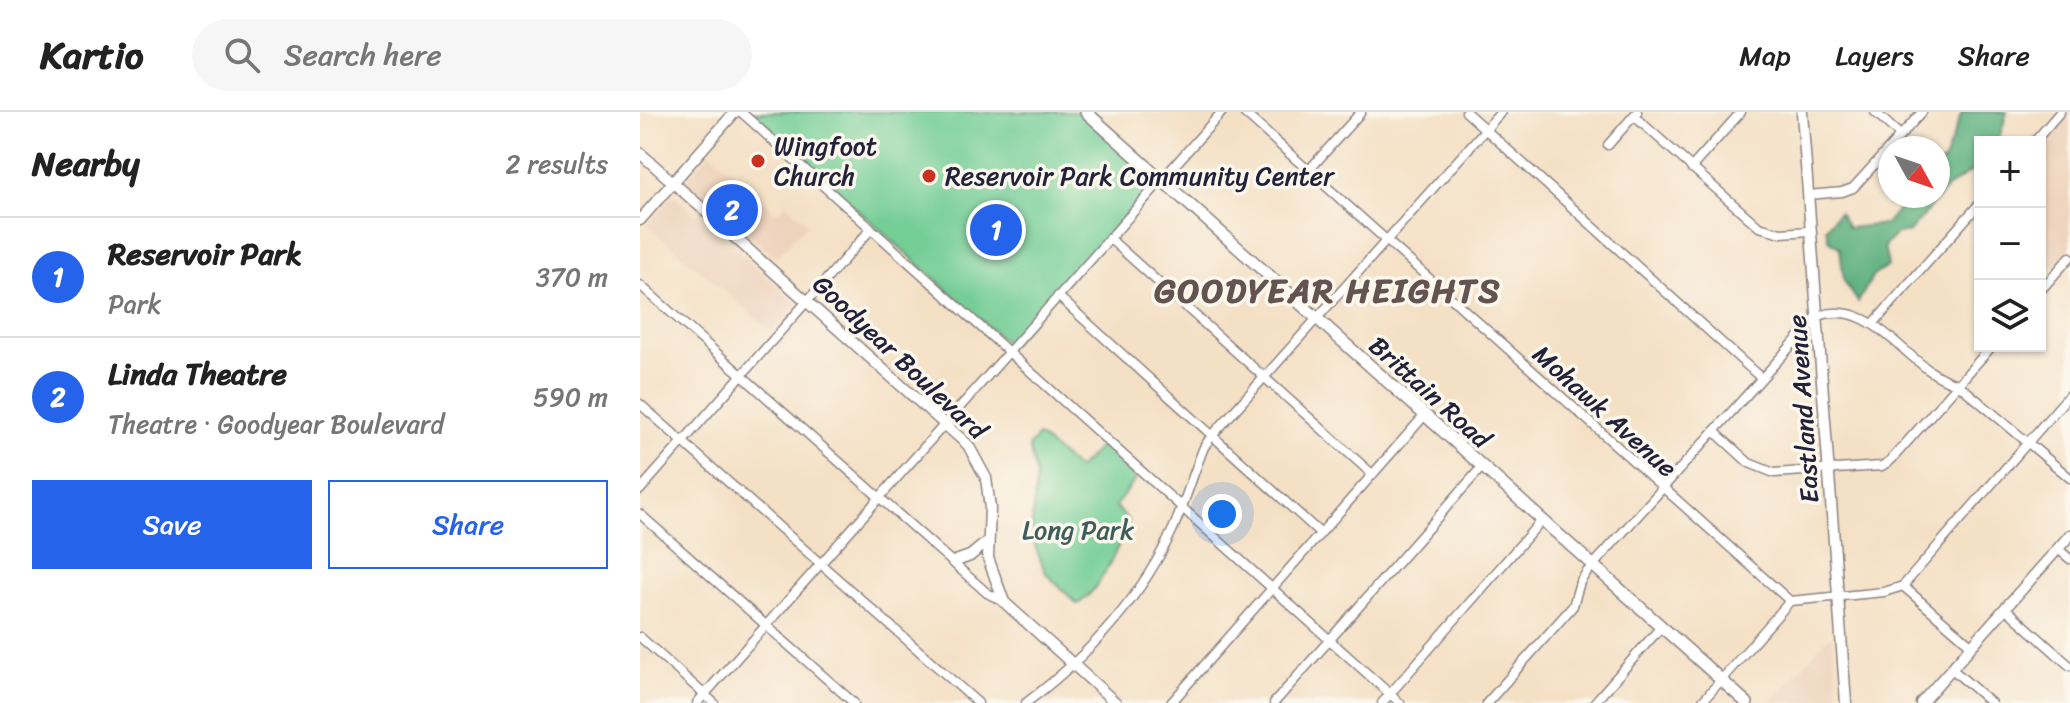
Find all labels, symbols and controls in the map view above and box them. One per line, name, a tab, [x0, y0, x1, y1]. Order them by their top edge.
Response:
search box	[192, 19, 752, 91]
text: Kartio	[40, 22, 144, 89]
text: Search here	[284, 28, 442, 82]
text: Map	[1739, 31, 1791, 80]
text: Layers	[1835, 31, 1914, 80]
text: Share	[1958, 31, 2030, 80]
icon: search	[220, 33, 264, 77]
place label: Wingfoot Church	[774, 123, 877, 199]
text: Nearby	[32, 134, 140, 194]
north arrow	[1878, 136, 1950, 208]
map controls	[1974, 136, 2046, 352]
button: +	[1974, 136, 2046, 208]
text: 2 results	[506, 141, 608, 187]
marker: Wingfoot Church	[749, 152, 767, 170]
place label: Reservoir Park Community Center	[945, 153, 1335, 199]
marker: Reservoir Park Community Center	[920, 167, 938, 185]
pin: 2	[706, 180, 758, 240]
pin: 1	[970, 200, 1022, 260]
button: −	[1974, 208, 2046, 280]
text: Reservoir Park	[108, 227, 302, 281]
text: 1	[52, 254, 64, 300]
text: 370 m	[536, 254, 608, 300]
district label: GOODYEAR HEIGHTS	[1154, 261, 1502, 321]
street label: Goodyear Boulevard	[801, 263, 1000, 453]
button: layers	[1974, 280, 2046, 352]
text: Park	[108, 281, 161, 327]
street label: Eastland Avenue	[1773, 313, 1833, 505]
street label: Brittain Road	[1358, 324, 1504, 462]
street label: Mohawk Avenue	[1522, 333, 1688, 489]
text: Linda Theatre	[108, 347, 287, 401]
text: 2	[50, 374, 66, 420]
text: 590 m	[533, 374, 608, 420]
text: Theatre · Goodyear Boulevard	[108, 401, 444, 447]
button: Save	[32, 480, 312, 569]
button: Share	[328, 480, 608, 569]
your location	[1202, 494, 1242, 534]
park label: Long Park	[1022, 507, 1134, 553]

